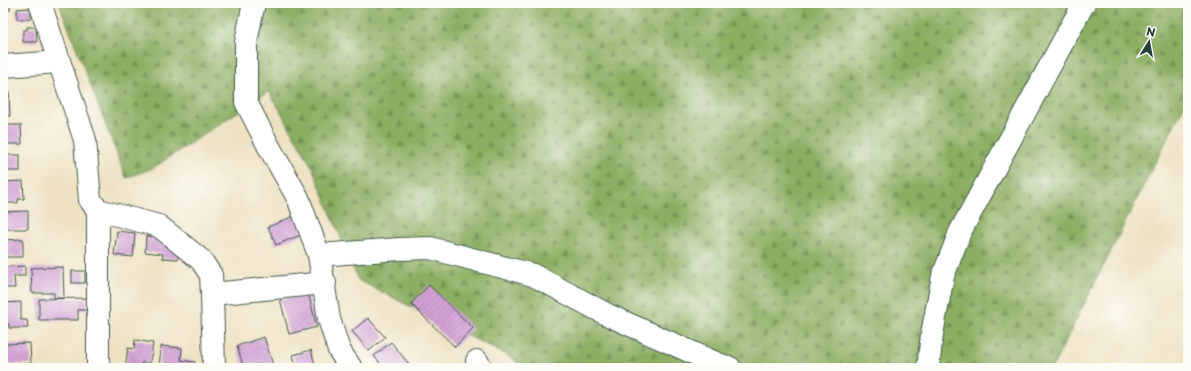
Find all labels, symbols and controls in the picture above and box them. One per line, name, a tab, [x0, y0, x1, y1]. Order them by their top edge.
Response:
north arrow	[1129, 22, 1169, 62]
text: N	[1145, 23, 1157, 41]

